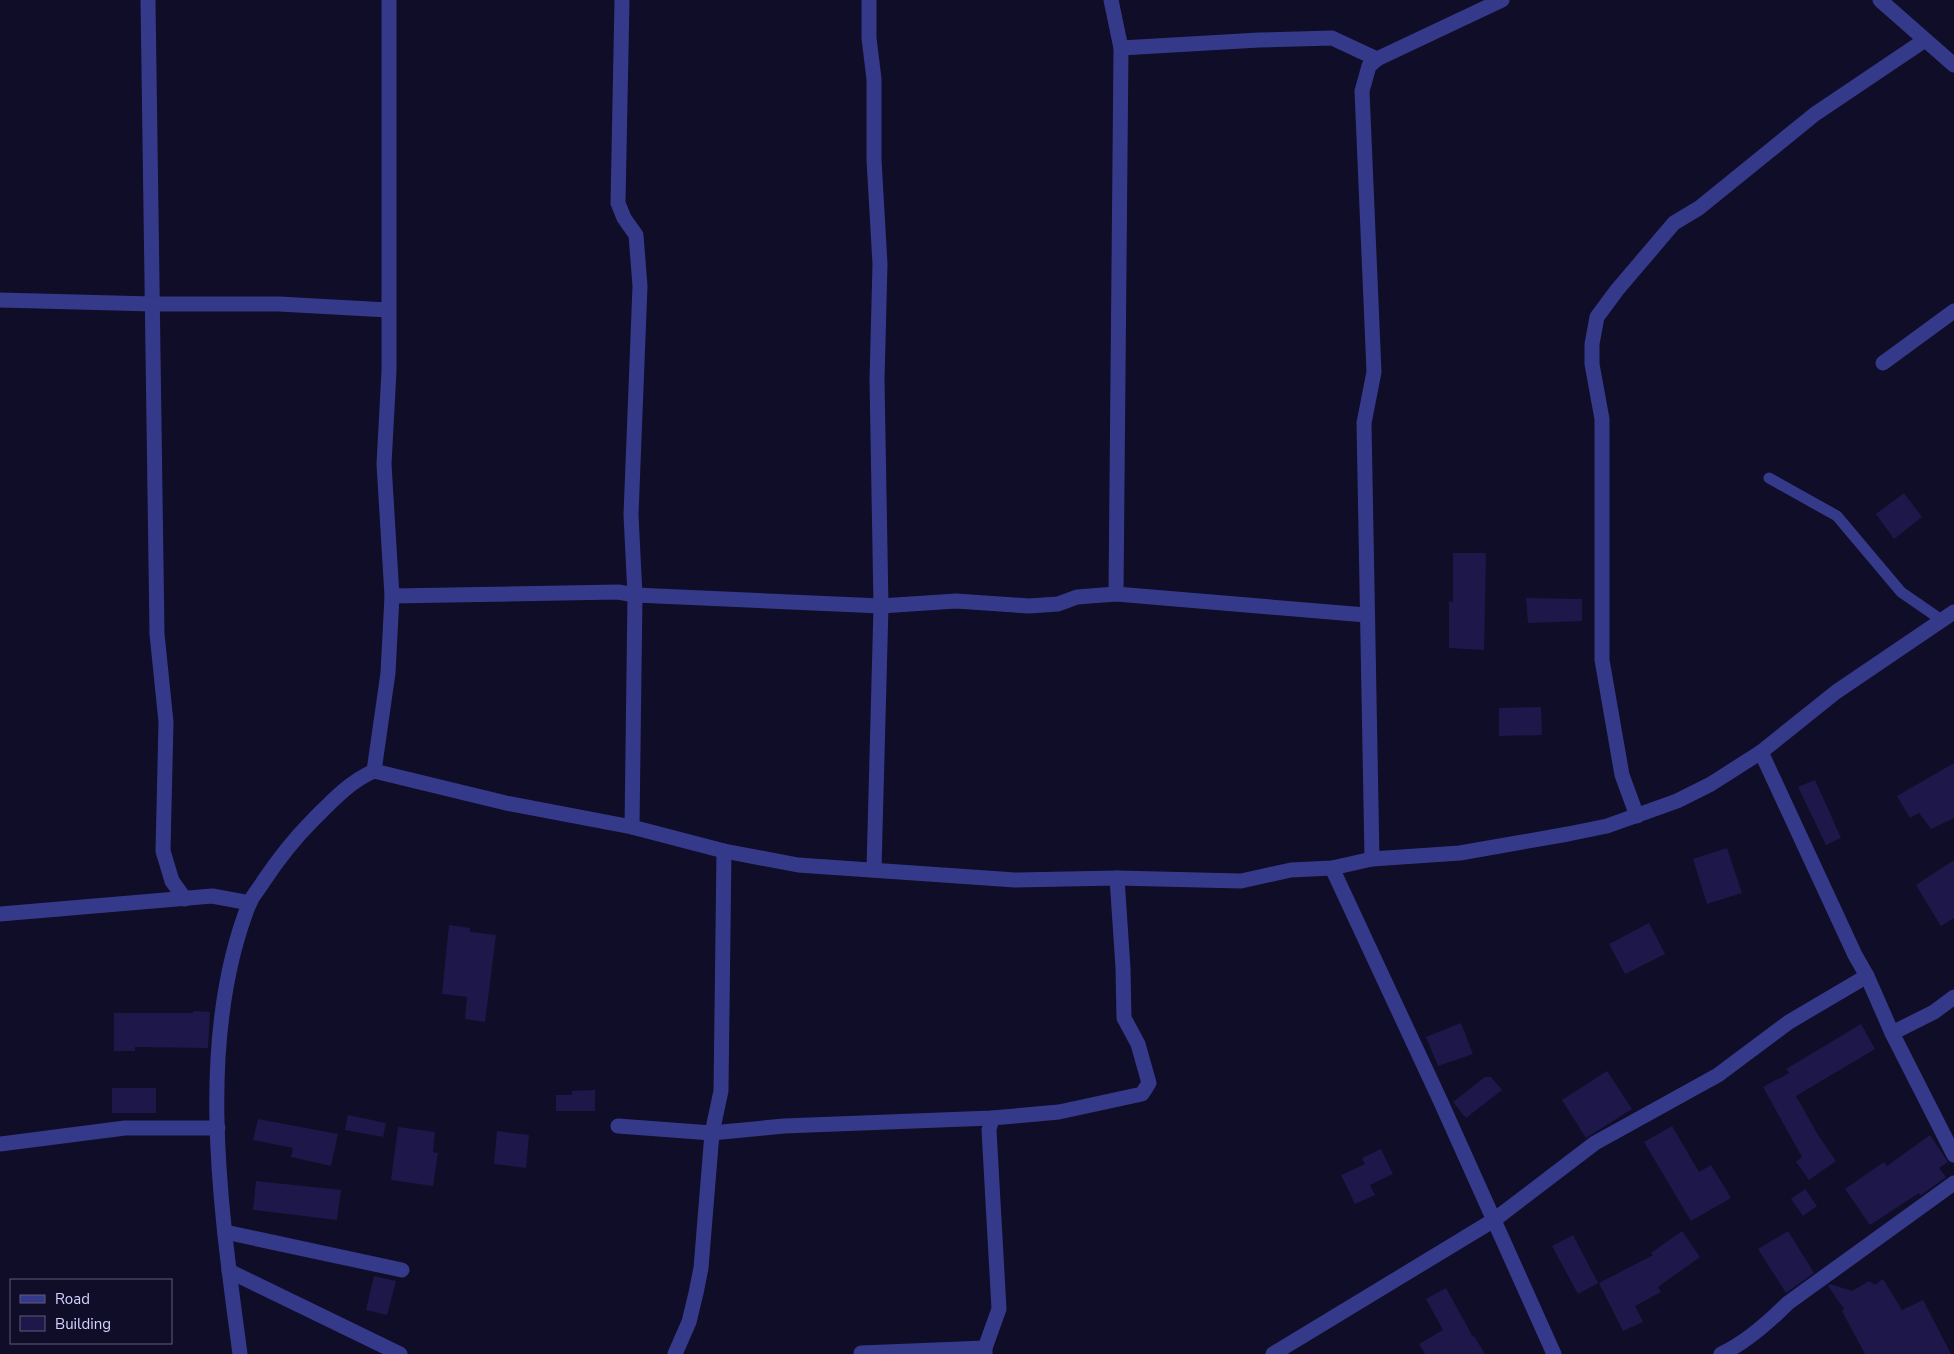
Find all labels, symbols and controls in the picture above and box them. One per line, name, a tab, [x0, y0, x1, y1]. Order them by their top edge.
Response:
legend	[10, 1279, 172, 1344]
text: Road	[55, 1289, 90, 1309]
text: Building	[55, 1314, 111, 1334]

